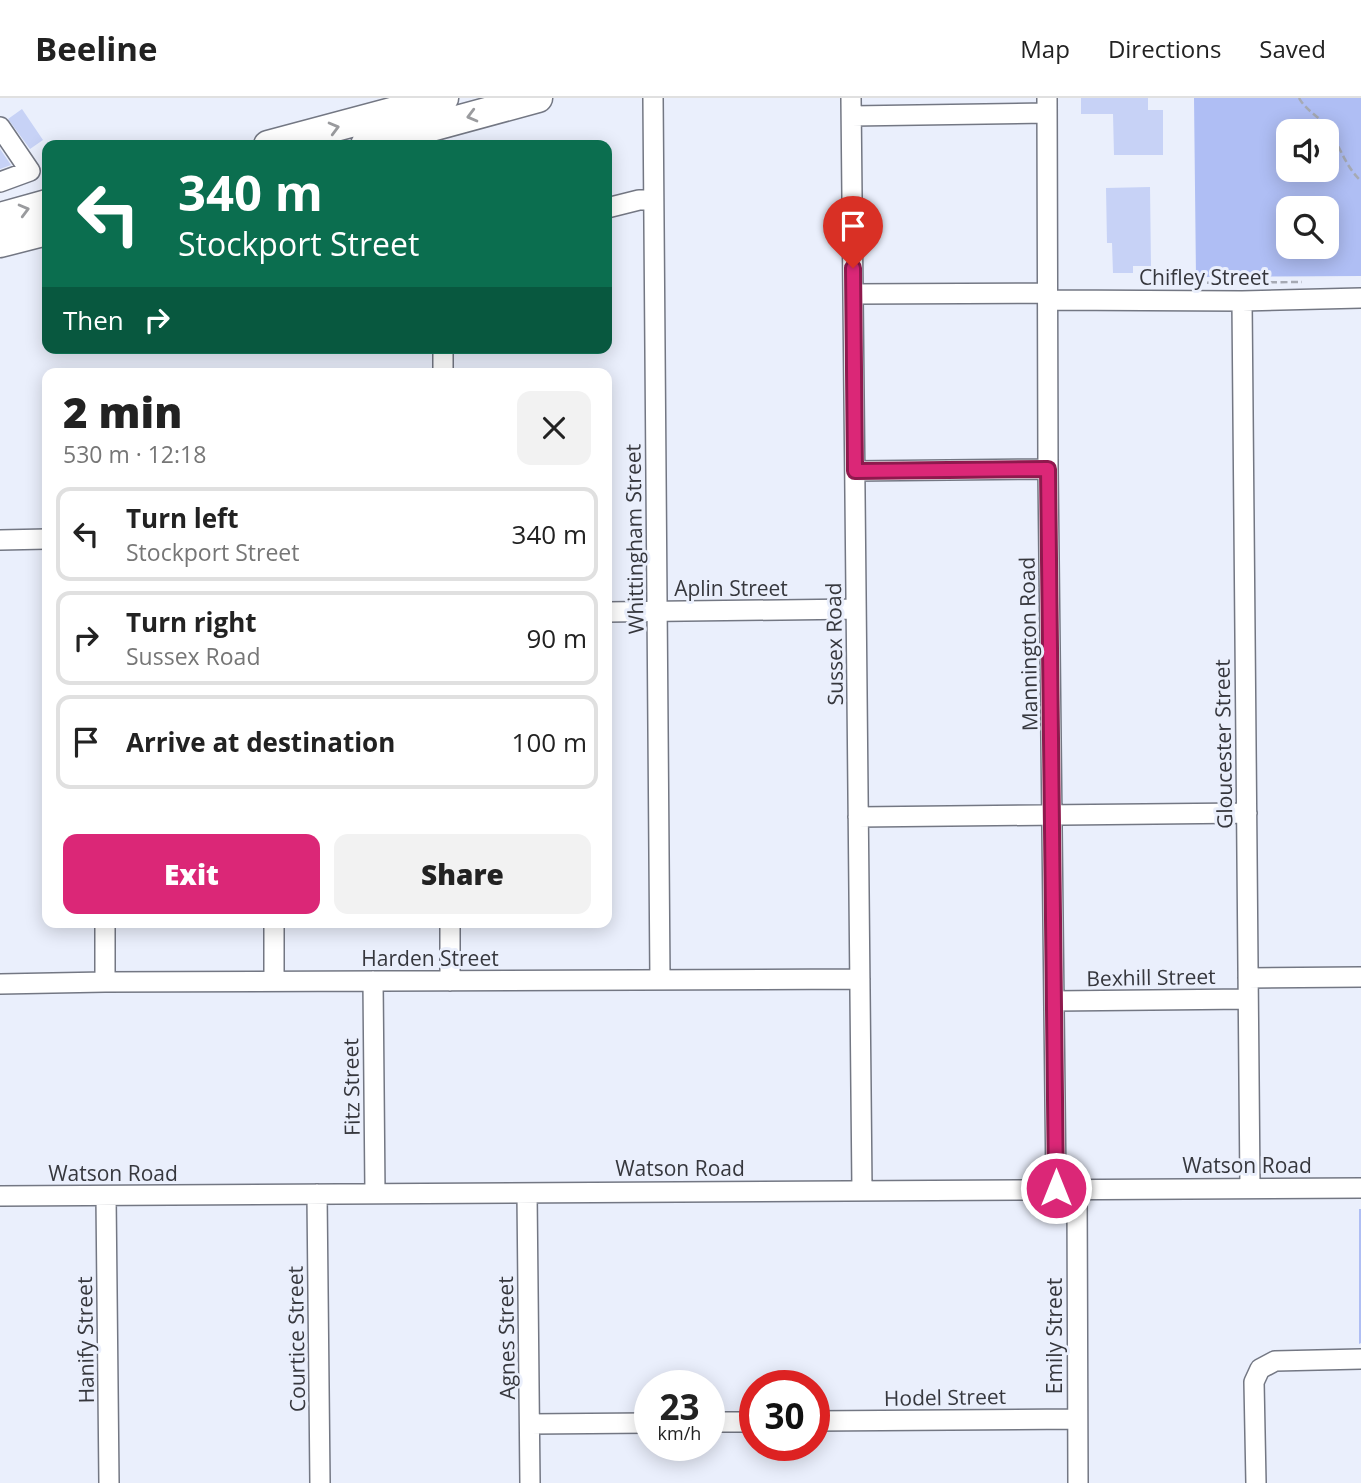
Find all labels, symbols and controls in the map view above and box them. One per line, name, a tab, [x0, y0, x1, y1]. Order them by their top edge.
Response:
text: Beeline	[35, 26, 158, 71]
text: Map	[1020, 32, 1070, 65]
text: Directions	[1108, 32, 1221, 65]
text: Saved	[1259, 32, 1326, 65]
one-way arrow	[466, 108, 478, 122]
map controls	[1276, 119, 1339, 259]
button: sound	[1276, 119, 1339, 182]
one-way arrow	[328, 122, 340, 136]
text: 340 m	[178, 159, 323, 225]
icon: left	[63, 168, 154, 259]
pin	[823, 196, 883, 268]
button: search	[1276, 196, 1339, 259]
one-way arrow	[17, 204, 29, 218]
icon: arrive	[834, 207, 872, 245]
text: Stockport Street	[178, 222, 419, 265]
street label: Chifley Street	[1139, 263, 1269, 291]
icon: right	[138, 301, 176, 339]
text: Then	[63, 302, 124, 338]
text: 2 min	[63, 383, 182, 440]
button: close	[517, 391, 591, 465]
text: 530 m · 12:18	[63, 438, 206, 470]
street label: Whittingham Street	[618, 444, 650, 634]
text: Turn left	[126, 500, 238, 536]
icon: left	[67, 515, 105, 553]
text: 340 m	[512, 516, 587, 552]
text: Stockport Street	[126, 536, 299, 568]
street label: Mannington Road	[1012, 557, 1044, 731]
street label: Aplin Street	[674, 574, 788, 602]
street label: Sussex Road	[819, 582, 849, 706]
text: Turn right	[126, 604, 257, 640]
icon: right	[67, 619, 105, 657]
text: 90 m	[526, 620, 587, 656]
text: Sussex Road	[126, 640, 260, 672]
street label: Gloucester Street	[1208, 659, 1238, 829]
icon: arrive	[67, 723, 105, 761]
text: Arrive at destination	[126, 724, 395, 760]
text: 100 m	[512, 724, 587, 760]
button: Exit	[63, 834, 320, 914]
button: Share	[334, 834, 591, 914]
street label: Harden Street	[361, 944, 499, 972]
street label: Bexhill Street	[1086, 962, 1216, 992]
street label: Fitz Street	[336, 1038, 366, 1136]
position arrow	[1019, 1151, 1093, 1225]
street label: Watson Road	[1182, 1151, 1312, 1179]
street label: Watson Road	[615, 1154, 745, 1182]
street label: Watson Road	[48, 1159, 178, 1187]
street label: Courtice Street	[281, 1266, 311, 1412]
street label: Hanify Street	[70, 1276, 100, 1404]
street label: Agnes Street	[491, 1276, 521, 1400]
street label: Emily Street	[1040, 1278, 1068, 1394]
speed limit sign: 30	[739, 1370, 830, 1461]
street label: Hodel Street	[884, 1382, 1006, 1412]
text: 23	[659, 1383, 700, 1430]
text: km/h	[658, 1421, 701, 1445]

